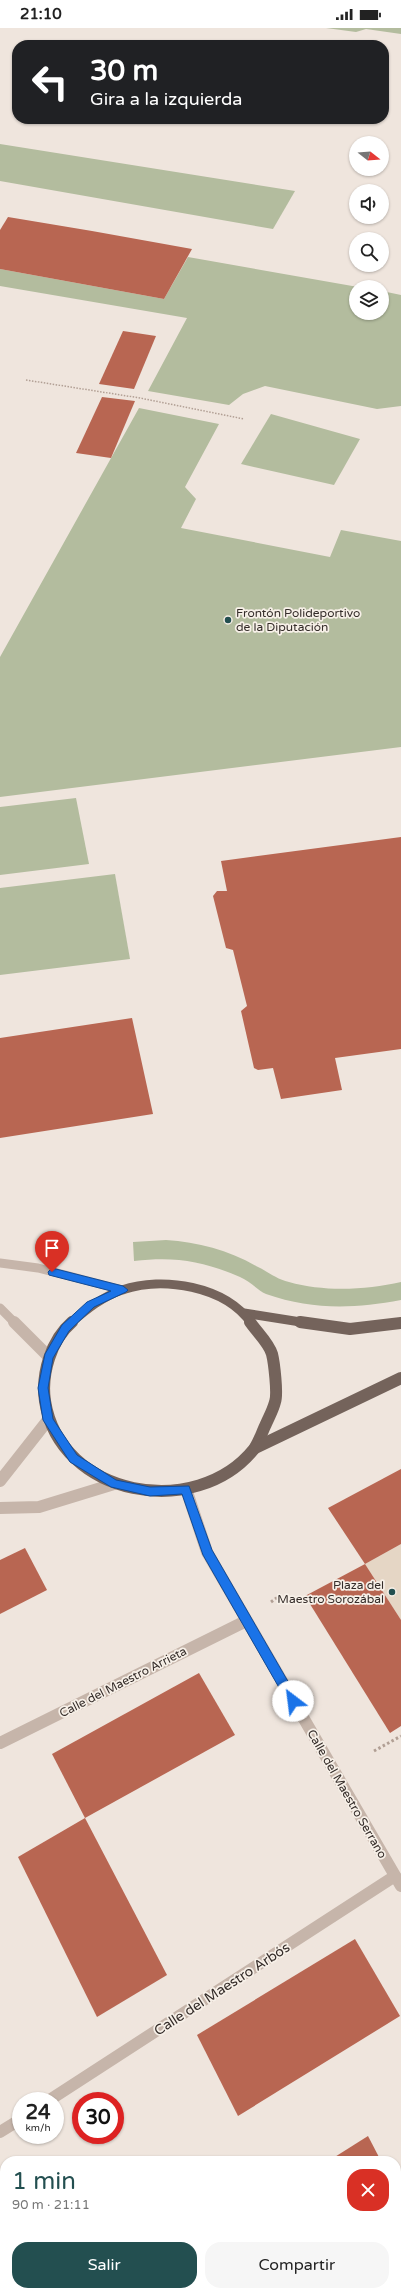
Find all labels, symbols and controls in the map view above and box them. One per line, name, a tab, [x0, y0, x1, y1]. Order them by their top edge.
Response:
text: 21:10	[20, 5, 62, 23]
text: 30 m	[90, 54, 158, 88]
icon: left	[24, 56, 76, 108]
text: Gira a la izquierda	[90, 88, 242, 110]
north arrow	[349, 136, 389, 176]
map controls	[349, 136, 389, 320]
button: sound	[349, 184, 389, 224]
button: search	[349, 232, 389, 272]
button: layers	[349, 280, 389, 320]
place label: Frontón Polideportivo de la Diputación	[236, 606, 360, 634]
marker: Frontón Polideportivo de la Diputación	[223, 615, 233, 625]
pin	[35, 1231, 69, 1272]
icon: arrive	[41, 1237, 63, 1259]
place label: Plaza del Maestro Sorozábal	[277, 1578, 384, 1606]
marker: Plaza del Maestro Sorozábal	[387, 1587, 397, 1597]
street label: Calle del Maestro Arrieta	[57, 1644, 189, 1720]
position arrow	[272, 1680, 314, 1722]
street label: Calle del Maestro Serrano	[304, 1727, 390, 1861]
street label: Calle del Maestro Arbós	[151, 1939, 293, 2039]
speed limit sign: 30	[72, 2092, 124, 2144]
text: 24	[25, 2101, 51, 2125]
text: km/h	[25, 2122, 51, 2134]
text: 1 min	[12, 2167, 76, 2196]
button: close	[347, 2169, 389, 2211]
text: 90 m · 21:11	[12, 2197, 90, 2213]
button: Salir	[12, 2242, 197, 2288]
button: Compartir	[205, 2242, 389, 2288]

